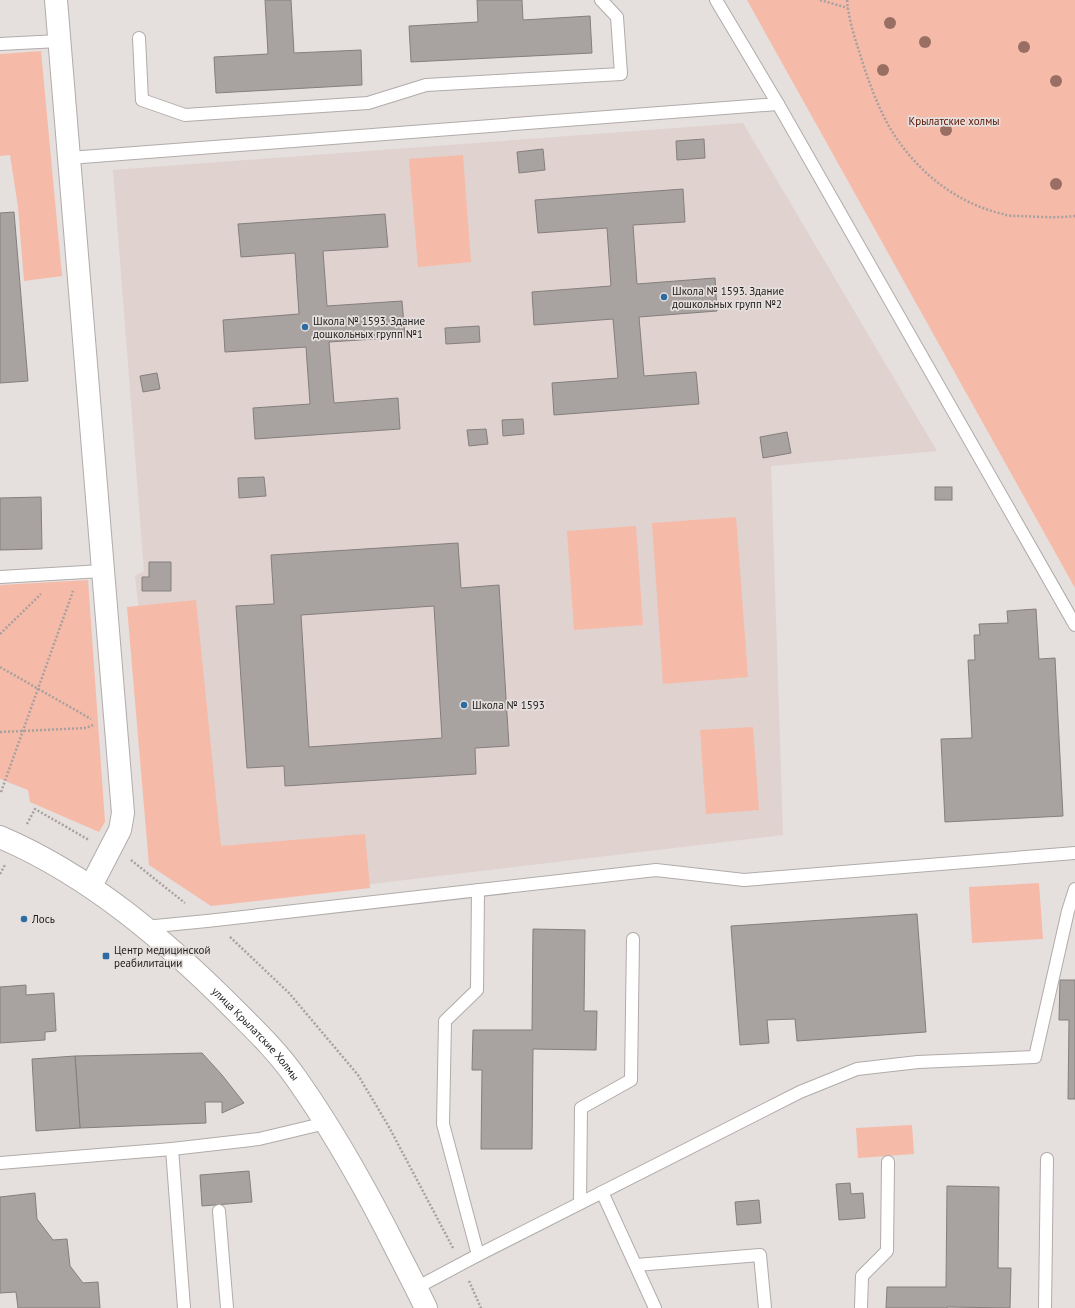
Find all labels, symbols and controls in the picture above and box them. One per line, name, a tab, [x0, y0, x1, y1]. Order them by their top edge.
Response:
park label: Крылатские холмы	[908, 114, 1000, 128]
place label: Школа № 1593. Здание дошкольных групп №2	[672, 284, 784, 311]
marker: Школа № 1593. Здание дошкольных групп №2	[659, 292, 669, 302]
place label: Школа № 1593. Здание дошкольных групп №1	[313, 314, 425, 341]
marker: Школа № 1593. Здание дошкольных групп №1	[300, 322, 310, 332]
place label: Школа № 1593	[472, 698, 545, 712]
marker: Школа № 1593	[459, 700, 469, 710]
place label: Лось	[31, 912, 55, 926]
marker: Лось	[19, 914, 29, 924]
place label: Центр медицинской реабилитации	[114, 943, 210, 970]
marker: Центр медицинской реабилитации	[101, 951, 111, 961]
street label: улица Крылатские Холмы	[209, 984, 302, 1083]

